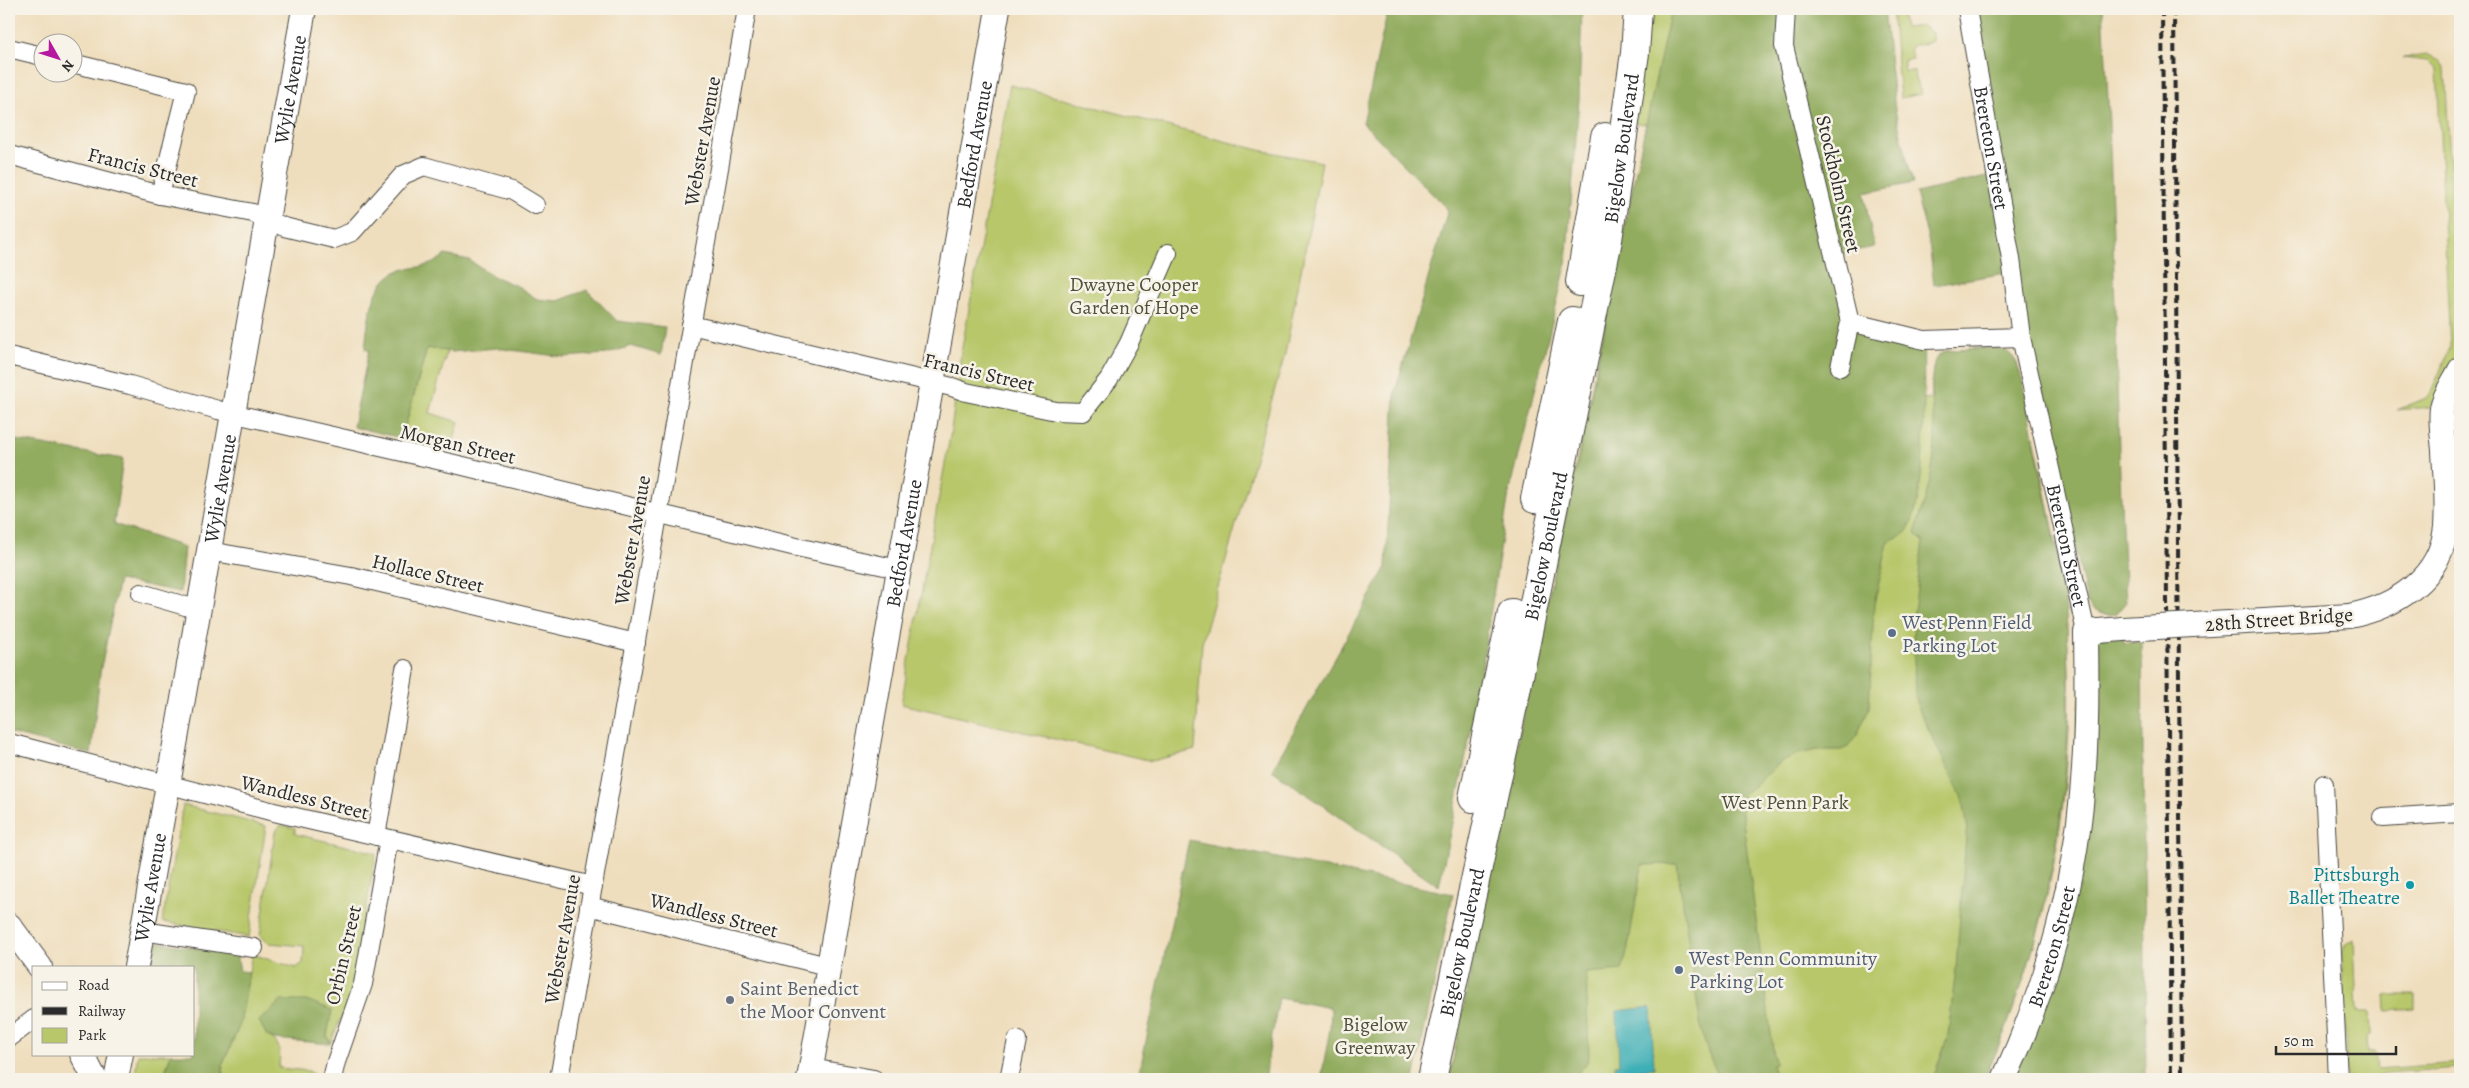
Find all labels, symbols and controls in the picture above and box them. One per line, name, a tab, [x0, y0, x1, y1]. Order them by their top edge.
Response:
north arrow	[32, 32, 82, 82]
street label: Wylie Avenue	[267, 33, 313, 147]
text: N	[57, 56, 78, 76]
street label: Bigelow Boulevard	[1598, 71, 1646, 225]
street label: Webster Avenue	[678, 74, 727, 209]
street label: Bedford Avenue	[950, 78, 999, 211]
street label: Brereton Street	[1967, 84, 2015, 212]
street label: Stockholm Street	[1810, 112, 1868, 256]
street label: Francis Street	[85, 141, 201, 194]
park label: Dwayne Cooper Garden of Hope	[1069, 271, 1199, 321]
street label: Francis Street	[921, 347, 1037, 398]
street label: Morgan Street	[398, 418, 518, 471]
street label: Wylie Avenue	[197, 432, 243, 546]
street label: Bigelow Boulevard	[1518, 469, 1575, 623]
street label: Webster Avenue	[608, 473, 657, 608]
street label: Bedford Avenue	[880, 477, 929, 609]
street label: Brereton Street	[2040, 482, 2093, 610]
street label: Hollace Street	[369, 548, 487, 600]
street label: 28th Street Bridge	[2204, 601, 2354, 638]
place label: West Penn Field Parking Lot	[1901, 609, 2032, 659]
marker: West Penn Field Parking Lot	[1886, 627, 1898, 639]
street label: Wandless Street	[237, 768, 372, 827]
park label: West Penn Park	[1720, 789, 1849, 816]
street label: Wylie Avenue	[128, 831, 173, 945]
place label: Pittsburgh Ballet Theatre	[2288, 861, 2400, 911]
street label: Bigelow Boulevard	[1433, 865, 1491, 1019]
street label: Webster Avenue	[538, 872, 587, 1007]
marker: Pittsburgh Ballet Theatre	[2404, 879, 2416, 891]
street label: Brereton Street	[2022, 883, 2082, 1011]
street label: Wandless Street	[646, 886, 781, 945]
street label: Orbin Street	[319, 902, 368, 1008]
place label: West Penn Community Parking Lot	[1688, 945, 1878, 995]
marker: West Penn Community Parking Lot	[1673, 964, 1685, 976]
legend	[32, 966, 195, 1056]
text: Road	[78, 975, 110, 995]
place label: Saint Benedict the Moor Convent	[740, 975, 886, 1025]
marker: Saint Benedict the Moor Convent	[724, 994, 736, 1006]
text: Railway	[78, 1001, 126, 1021]
park label: Bigelow Greenway	[1335, 1011, 1416, 1061]
scale bar	[2276, 1023, 2396, 1055]
text: Park	[78, 1025, 107, 1045]
text: 50 m	[2284, 1031, 2314, 1051]

